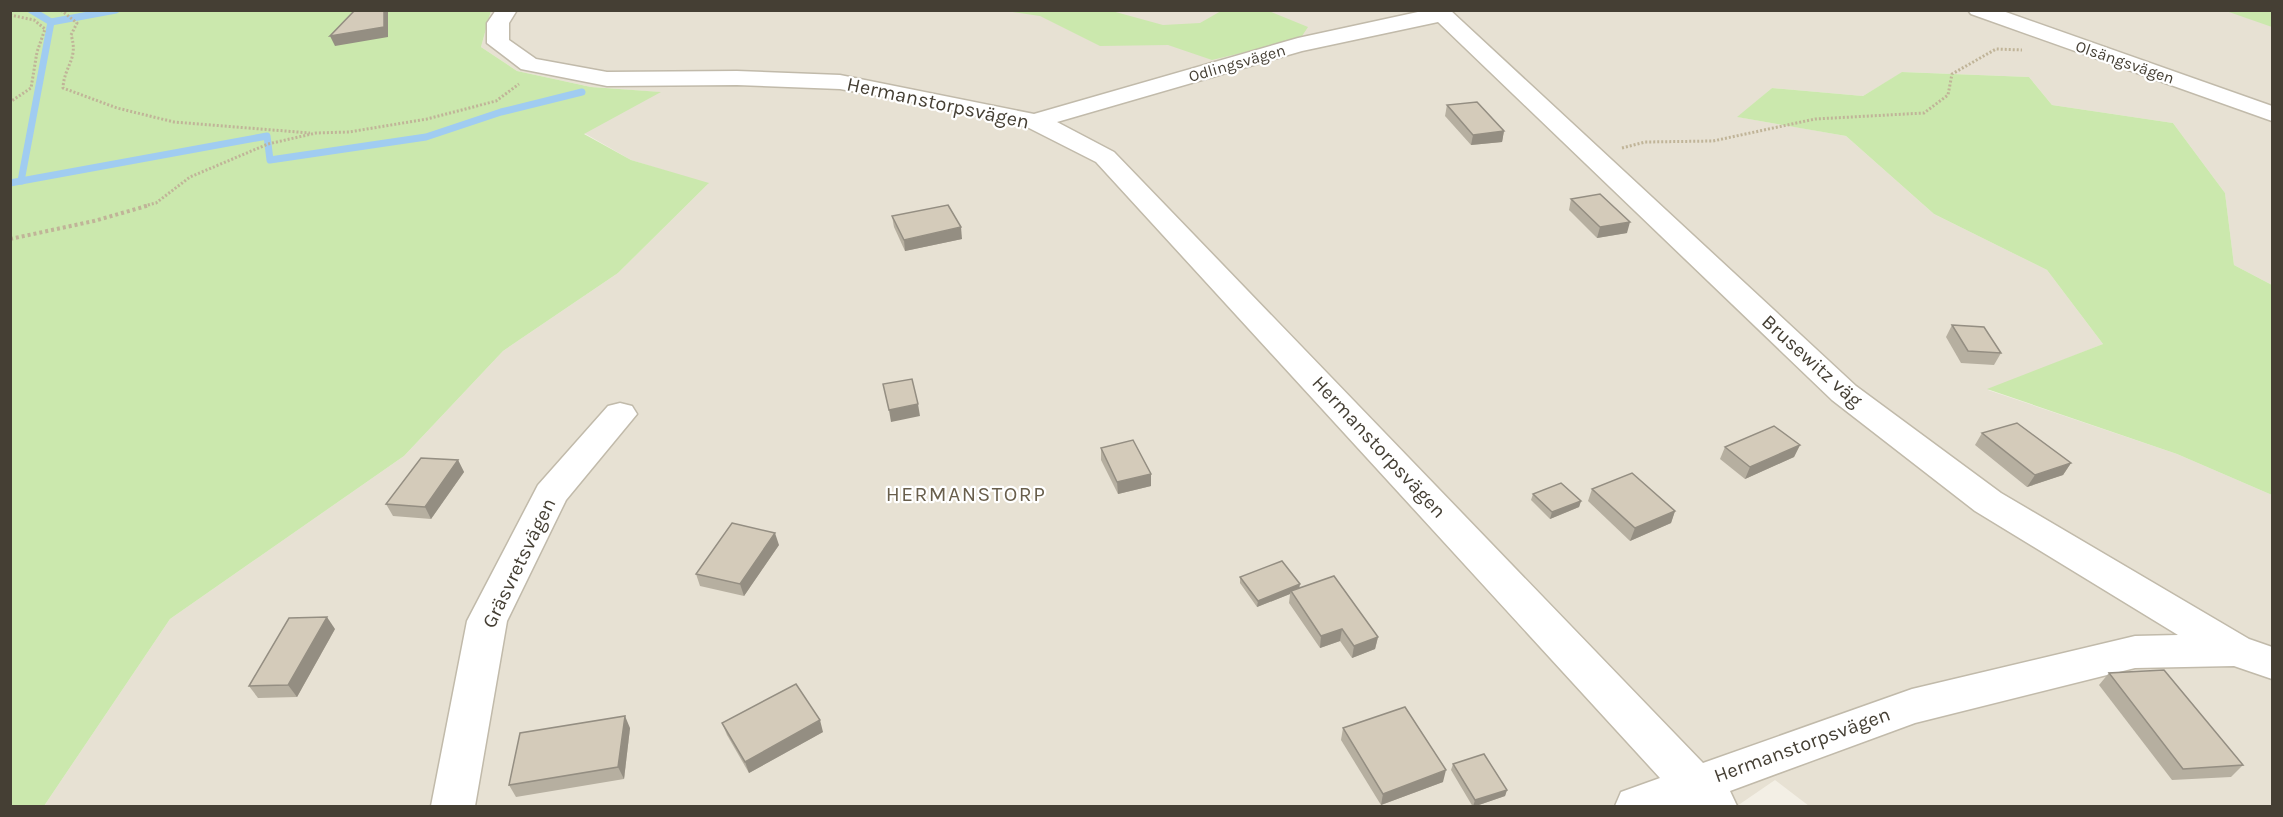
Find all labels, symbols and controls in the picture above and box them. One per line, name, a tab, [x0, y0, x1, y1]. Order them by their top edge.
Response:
street label: Olsängsvägen	[2073, 36, 2177, 88]
street label: Odlingsvägen	[1186, 40, 1288, 86]
street label: Hermanstorpsvägen	[845, 72, 1031, 134]
street label: Brusewitz väg	[1757, 310, 1867, 412]
street label: Hermanstorpsvägen	[1307, 371, 1451, 523]
district label: HERMANSTORP	[886, 482, 1046, 506]
street label: Gräsvretsvägen	[478, 494, 560, 632]
street label: Hermanstorpsvägen	[1711, 702, 1893, 788]

